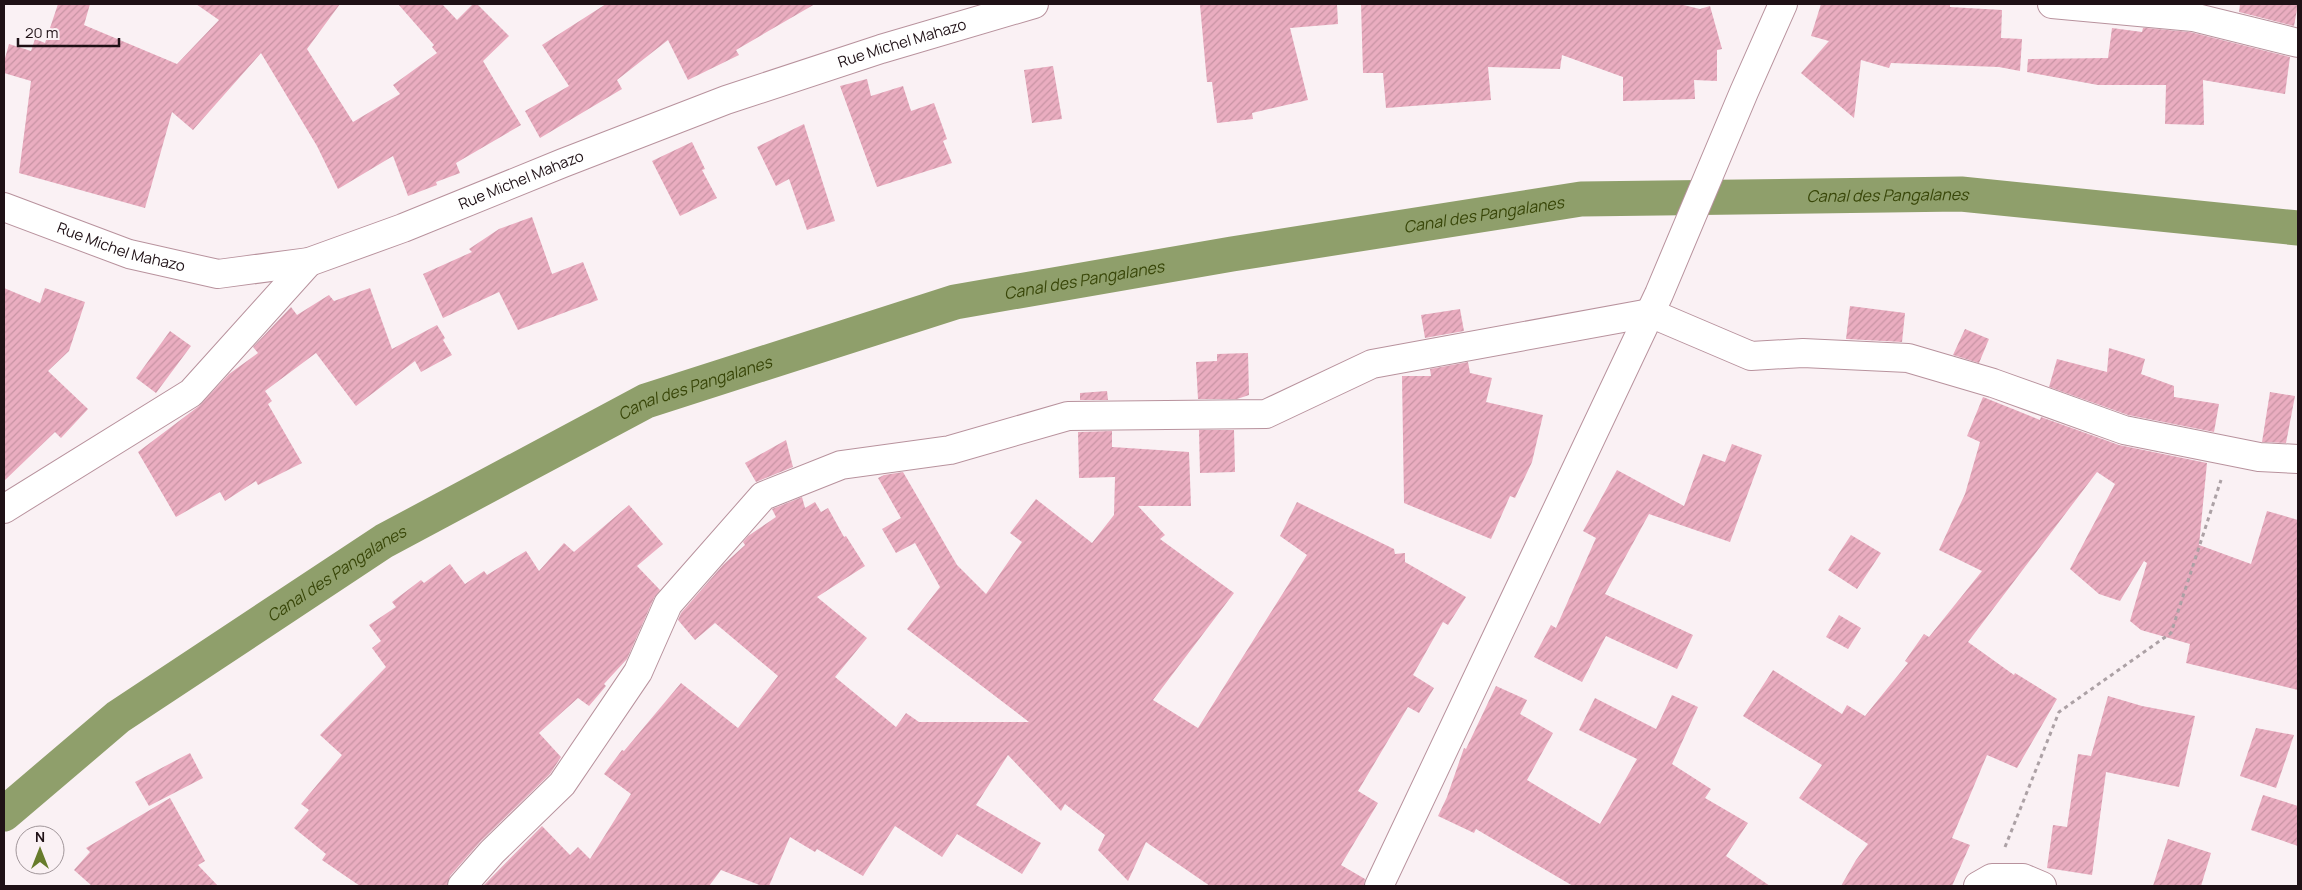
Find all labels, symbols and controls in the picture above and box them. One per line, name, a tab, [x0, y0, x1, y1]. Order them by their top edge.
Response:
street label: Rue Michel Mahazo	[835, 13, 969, 72]
scale bar	[18, 15, 119, 47]
text: 20 m	[25, 22, 58, 43]
street label: Rue Michel Mahazo	[455, 145, 587, 214]
water label: Canal des Pangalanes	[1806, 183, 1971, 207]
water label: Canal des Pangalanes	[1402, 191, 1567, 238]
street label: Rue Michel Mahazo	[54, 217, 187, 276]
water label: Canal des Pangalanes	[1002, 255, 1167, 304]
water label: Canal des Pangalanes	[614, 350, 776, 425]
water label: Canal des Pangalanes	[262, 520, 411, 627]
north arrow	[15, 825, 65, 875]
text: N	[35, 827, 45, 846]

